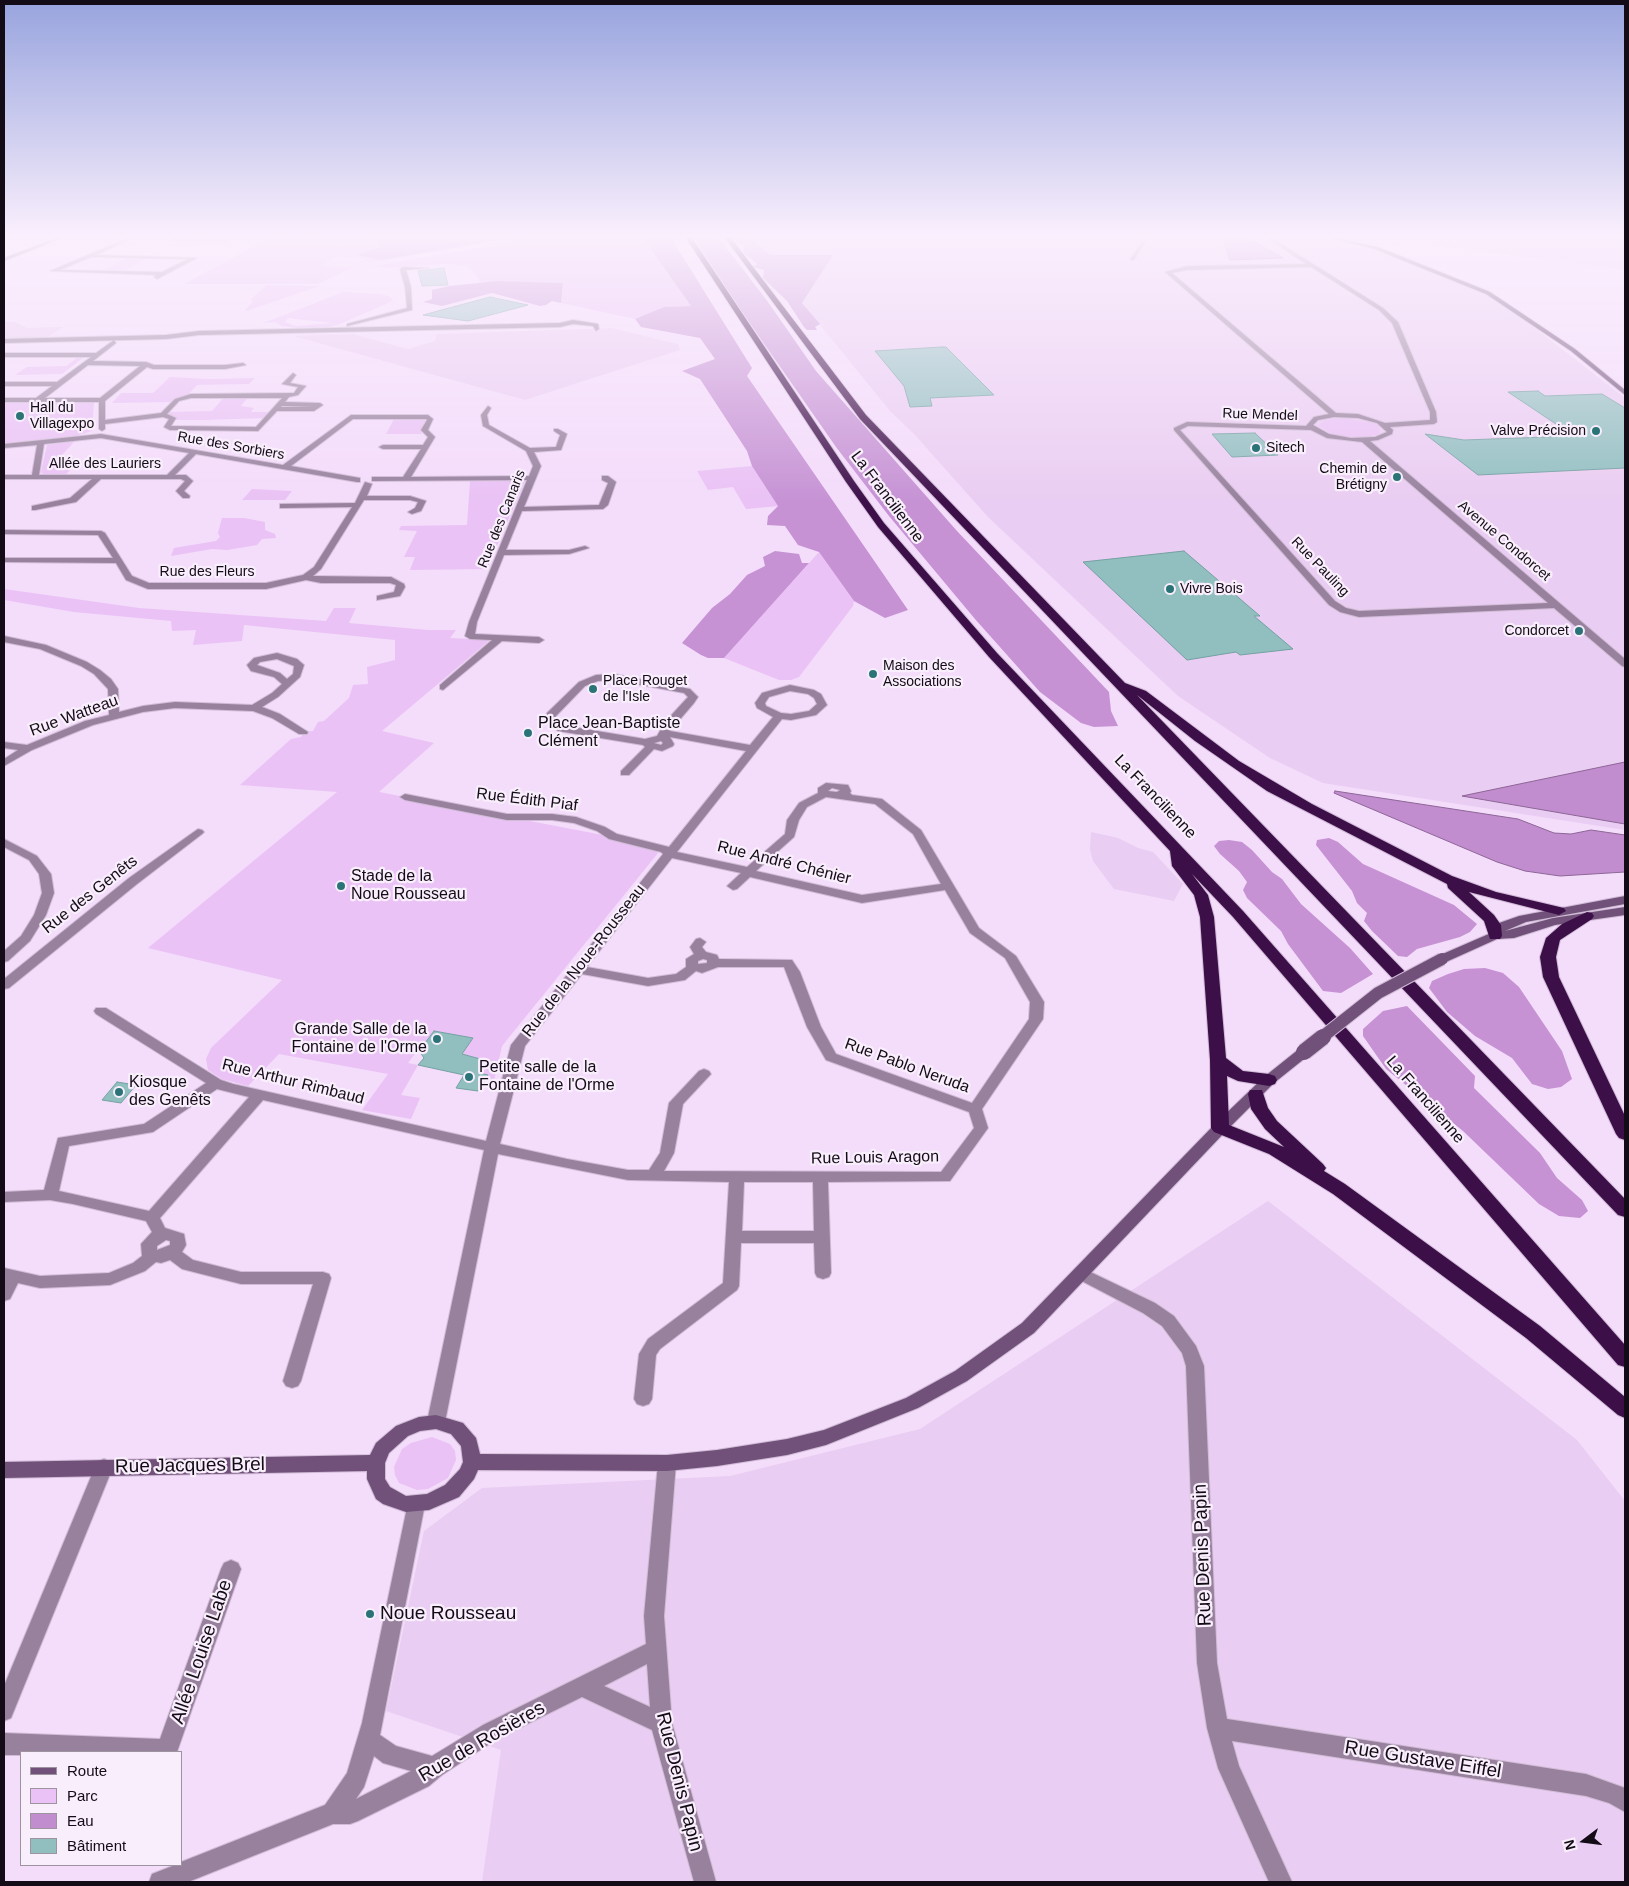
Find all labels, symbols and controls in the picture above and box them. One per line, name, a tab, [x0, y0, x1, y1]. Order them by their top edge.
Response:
place label: Hall du Villagexpo	[30, 400, 94, 432]
street label: Rue Mendel	[1222, 405, 1298, 425]
marker: Hall du Villagexpo	[14, 410, 26, 422]
place label: Valve Précision	[1491, 423, 1586, 439]
marker: Valve Précision	[1590, 425, 1602, 437]
street label: Rue des Sorbiers	[176, 428, 286, 464]
place label: Sitech	[1266, 440, 1305, 456]
marker: Sitech	[1250, 442, 1262, 454]
street label: La Francilienne	[846, 448, 928, 546]
street label: Allée des Lauriers	[49, 456, 161, 472]
place label: Chemin de Brétigny	[1319, 461, 1387, 494]
street label: Rue des Canaris	[475, 468, 529, 570]
marker: Chemin de Brétigny	[1391, 471, 1403, 483]
street label: Avenue Condorcet	[1454, 497, 1554, 585]
street label: Rue Pauling	[1287, 534, 1353, 600]
street label: Rue des Fleurs	[160, 564, 254, 580]
place label: Vivre Bois	[1180, 581, 1243, 597]
marker: Vivre Bois	[1164, 583, 1176, 595]
place label: Condorcet	[1504, 623, 1569, 639]
marker: Condorcet	[1573, 625, 1585, 637]
place label: Maison des Associations	[883, 658, 962, 690]
marker: Maison des Associations	[867, 668, 879, 680]
place label: Place Rouget de l'Isle	[603, 673, 687, 706]
marker: Place Rouget de l'Isle	[587, 683, 599, 695]
street label: Rue Watteau	[27, 691, 121, 741]
place label: Place Jean-Baptiste Clément	[538, 714, 680, 752]
marker: Place Jean-Baptiste Clément	[522, 727, 534, 739]
street label: La Francilienne	[1110, 751, 1200, 843]
street label: Rue Édith Piaf	[475, 784, 579, 816]
street label: Rue André Chénier	[715, 837, 853, 889]
street label: Rue des Genêts	[39, 852, 141, 938]
place label: Stade de la Noue Rousseau	[351, 867, 466, 905]
marker: Stade de la Noue Rousseau	[335, 880, 347, 892]
street label: Rue de la Noue-Rousseau	[518, 881, 650, 1041]
place label: Grande Salle de la Fontaine de l'Orme	[291, 1020, 427, 1058]
marker: Grande Salle de la Fontaine de l'Orme	[431, 1033, 443, 1045]
street label: Rue Pablo Neruda	[842, 1034, 972, 1098]
street label: La Francilienne	[1382, 1052, 1468, 1148]
street label: Rue Arthur Rimbaud	[220, 1055, 366, 1109]
place label: Petite salle de la Fontaine de l'Orme	[479, 1058, 615, 1096]
marker: Petite salle de la Fontaine de l'Orme	[463, 1071, 475, 1083]
place label: Kiosque des Genêts	[129, 1073, 211, 1111]
marker: Kiosque des Genêts	[113, 1086, 125, 1098]
street label: Rue Louis Aragon	[811, 1147, 939, 1169]
street label: Rue Jacques Brel	[115, 1453, 265, 1479]
street label: Rue Denis Papin	[1189, 1483, 1217, 1627]
street label: Allée Louise Labe	[167, 1577, 237, 1727]
place label: Noue Rousseau	[380, 1603, 516, 1625]
marker: Noue Rousseau	[364, 1608, 376, 1620]
street label: Rue de Rosières	[415, 1697, 549, 1787]
street label: Rue Denis Papin	[651, 1710, 707, 1854]
street label: Rue Gustave Eiffel	[1343, 1736, 1503, 1784]
legend	[20, 1751, 182, 1866]
text: Route	[67, 1762, 107, 1779]
text: Parc	[67, 1787, 98, 1804]
text: Eau	[67, 1812, 94, 1829]
north arrow	[1559, 1816, 1609, 1866]
text: Bâtiment	[67, 1837, 126, 1854]
text: N	[1560, 1838, 1579, 1852]

